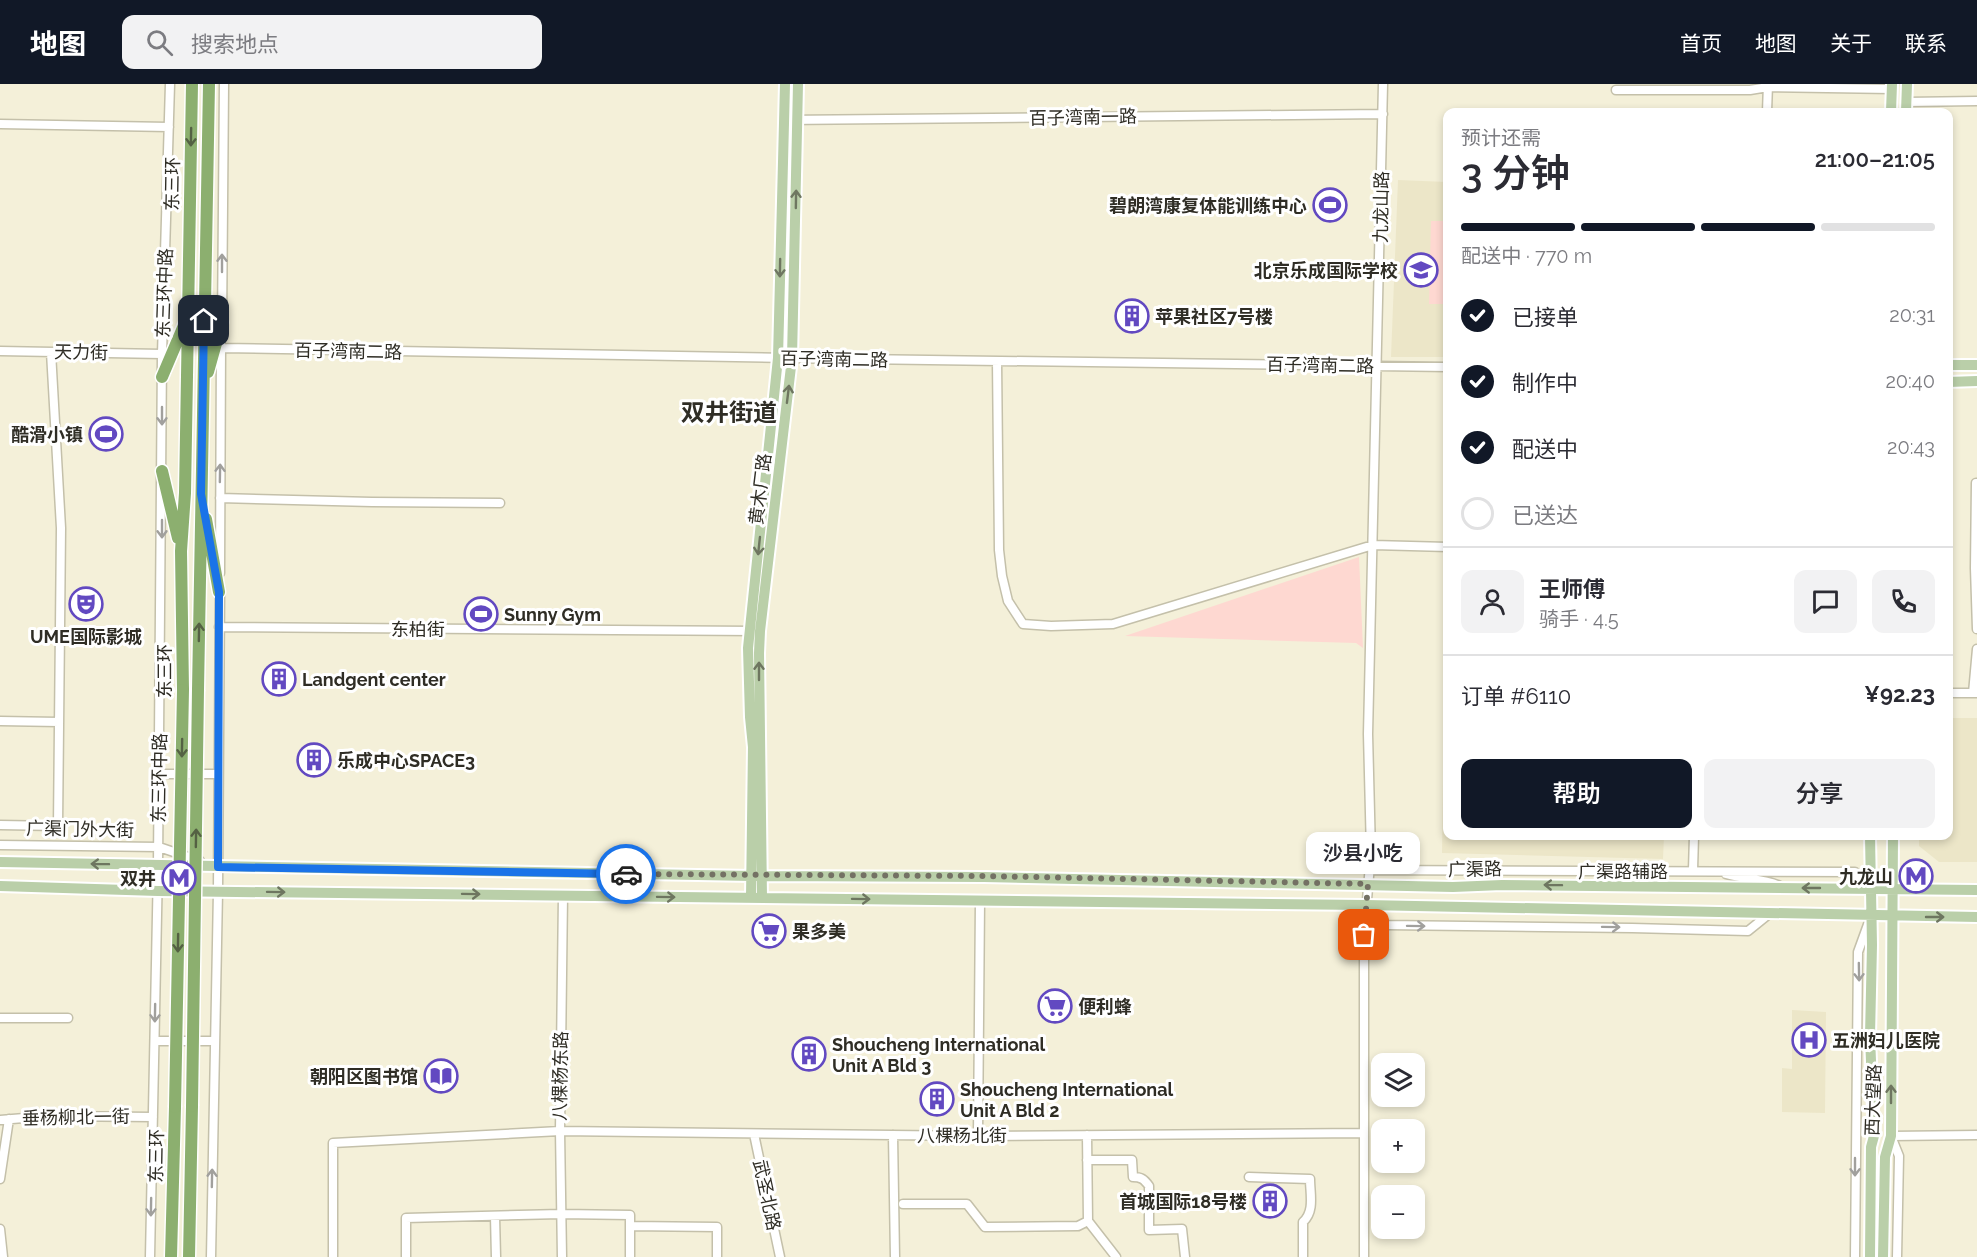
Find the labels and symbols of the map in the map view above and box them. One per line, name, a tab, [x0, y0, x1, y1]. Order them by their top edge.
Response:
street label: 百子湾南一路	[1029, 106, 1137, 128]
one-way arrow	[185, 127, 196, 146]
street label: 东三环	[161, 157, 183, 211]
street label: 九龙山路	[1370, 171, 1392, 243]
sports icon: 碧朗湾康复体能训练中心	[1312, 187, 1348, 223]
one-way arrow	[790, 190, 802, 210]
place label: 碧朗湾康复体能训练中心	[1109, 195, 1307, 216]
street label: 东三环中路	[152, 248, 176, 338]
school or university icon: 北京乐成国际学校	[1403, 252, 1439, 288]
one-way arrow	[216, 254, 228, 274]
one-way arrow	[774, 258, 786, 278]
place label: 北京乐成国际学校	[1254, 260, 1398, 281]
pin	[178, 295, 229, 346]
building icon: 苹果社区7号楼	[1114, 298, 1150, 334]
place label: 苹果社区7号楼	[1155, 306, 1273, 327]
street label: 百子湾南二路	[294, 340, 402, 362]
street label: 天力街	[54, 341, 108, 363]
street label: 百子湾南二路	[780, 348, 888, 370]
street label: 百子湾南二路	[1266, 354, 1374, 376]
one-way arrow	[783, 384, 794, 404]
district label: 双井街道	[681, 398, 777, 427]
one-way arrow	[156, 405, 168, 425]
sports icon: 酷滑小镇	[88, 416, 124, 452]
place label: 酷滑小镇	[11, 424, 83, 445]
street label: 黄木厂路	[745, 452, 775, 526]
one-way arrow	[215, 463, 226, 483]
one-way arrow	[156, 519, 168, 539]
one-way arrow	[753, 536, 764, 556]
theatre icon: UME国际影城	[68, 586, 104, 622]
sports icon: Sunny Gym	[463, 596, 499, 632]
place label: Sunny Gym	[504, 604, 601, 625]
street label: 东柏街	[391, 619, 445, 640]
one-way arrow	[193, 622, 205, 642]
place label: UME国际影城	[30, 626, 142, 647]
street label: 东三环	[154, 644, 175, 698]
building icon: Landgent center	[261, 661, 297, 697]
one-way arrow	[753, 662, 765, 682]
place label: Landgent center	[302, 669, 446, 690]
street label: 东三环中路	[148, 733, 170, 823]
one-way arrow	[176, 738, 187, 758]
building icon: 乐成中心SPACE3	[296, 742, 332, 778]
place label: 乐成中心SPACE3	[337, 750, 475, 771]
street label: 广渠门外大街	[26, 818, 134, 840]
one-way arrow	[190, 828, 202, 848]
callout: 沙县小吃	[1307, 833, 1421, 875]
courier	[596, 844, 656, 904]
street label: 广渠路	[1448, 858, 1502, 880]
metro station icon: 九龙山	[1898, 858, 1934, 894]
one-way arrow	[90, 859, 110, 870]
metro station icon: 双井	[161, 860, 197, 896]
street label: 广渠路辅路	[1578, 861, 1668, 882]
place label: 九龙山	[1839, 866, 1893, 887]
place label: 双井	[120, 868, 156, 889]
one-way arrow	[1544, 879, 1564, 891]
one-way arrow	[1802, 882, 1822, 894]
one-way arrow	[266, 886, 286, 898]
one-way arrow	[461, 889, 481, 900]
one-way arrow	[656, 891, 676, 902]
one-way arrow	[851, 893, 871, 905]
pin	[1338, 909, 1389, 960]
one-way arrow	[1924, 911, 1944, 923]
supermarket icon: 果多美	[751, 913, 787, 949]
one-way arrow	[1405, 920, 1425, 932]
place label: 果多美	[792, 921, 846, 942]
one-way arrow	[1600, 922, 1620, 933]
one-way arrow	[172, 933, 184, 953]
one-way arrow	[1853, 962, 1864, 982]
supermarket icon: 便利蜂	[1037, 988, 1073, 1024]
place label: 便利蜂	[1078, 996, 1132, 1017]
one-way arrow	[149, 1002, 161, 1022]
hospital icon: 五洲妇儿医院	[1791, 1022, 1827, 1058]
place label: 五洲妇儿医院	[1832, 1030, 1940, 1051]
street label: 八棵杨东路	[549, 1031, 571, 1121]
place label: Shoucheng International Unit A Bld 3	[832, 1034, 1046, 1076]
building icon: Shoucheng International Unit A Bld 3	[791, 1036, 827, 1072]
library icon: 朝阳区图书馆	[423, 1058, 459, 1094]
street label: 西大望路	[1861, 1064, 1885, 1136]
place label: 朝阳区图书馆	[310, 1066, 418, 1087]
place label: Shoucheng International Unit A Bld 2	[960, 1079, 1174, 1121]
building icon: Shoucheng International Unit A Bld 2	[919, 1081, 955, 1117]
one-way arrow	[1885, 1085, 1897, 1105]
street label: 垂杨柳北一街	[22, 1106, 130, 1128]
street label: 八棵杨北街	[917, 1125, 1007, 1146]
street label: 东三环	[145, 1129, 167, 1183]
one-way arrow	[1849, 1157, 1861, 1177]
street label: 武圣北路	[749, 1158, 785, 1232]
one-way arrow	[207, 1168, 218, 1188]
building icon: 首城国际18号楼	[1252, 1183, 1288, 1219]
place label: 首城国际18号楼	[1119, 1191, 1247, 1212]
one-way arrow	[145, 1197, 157, 1217]

